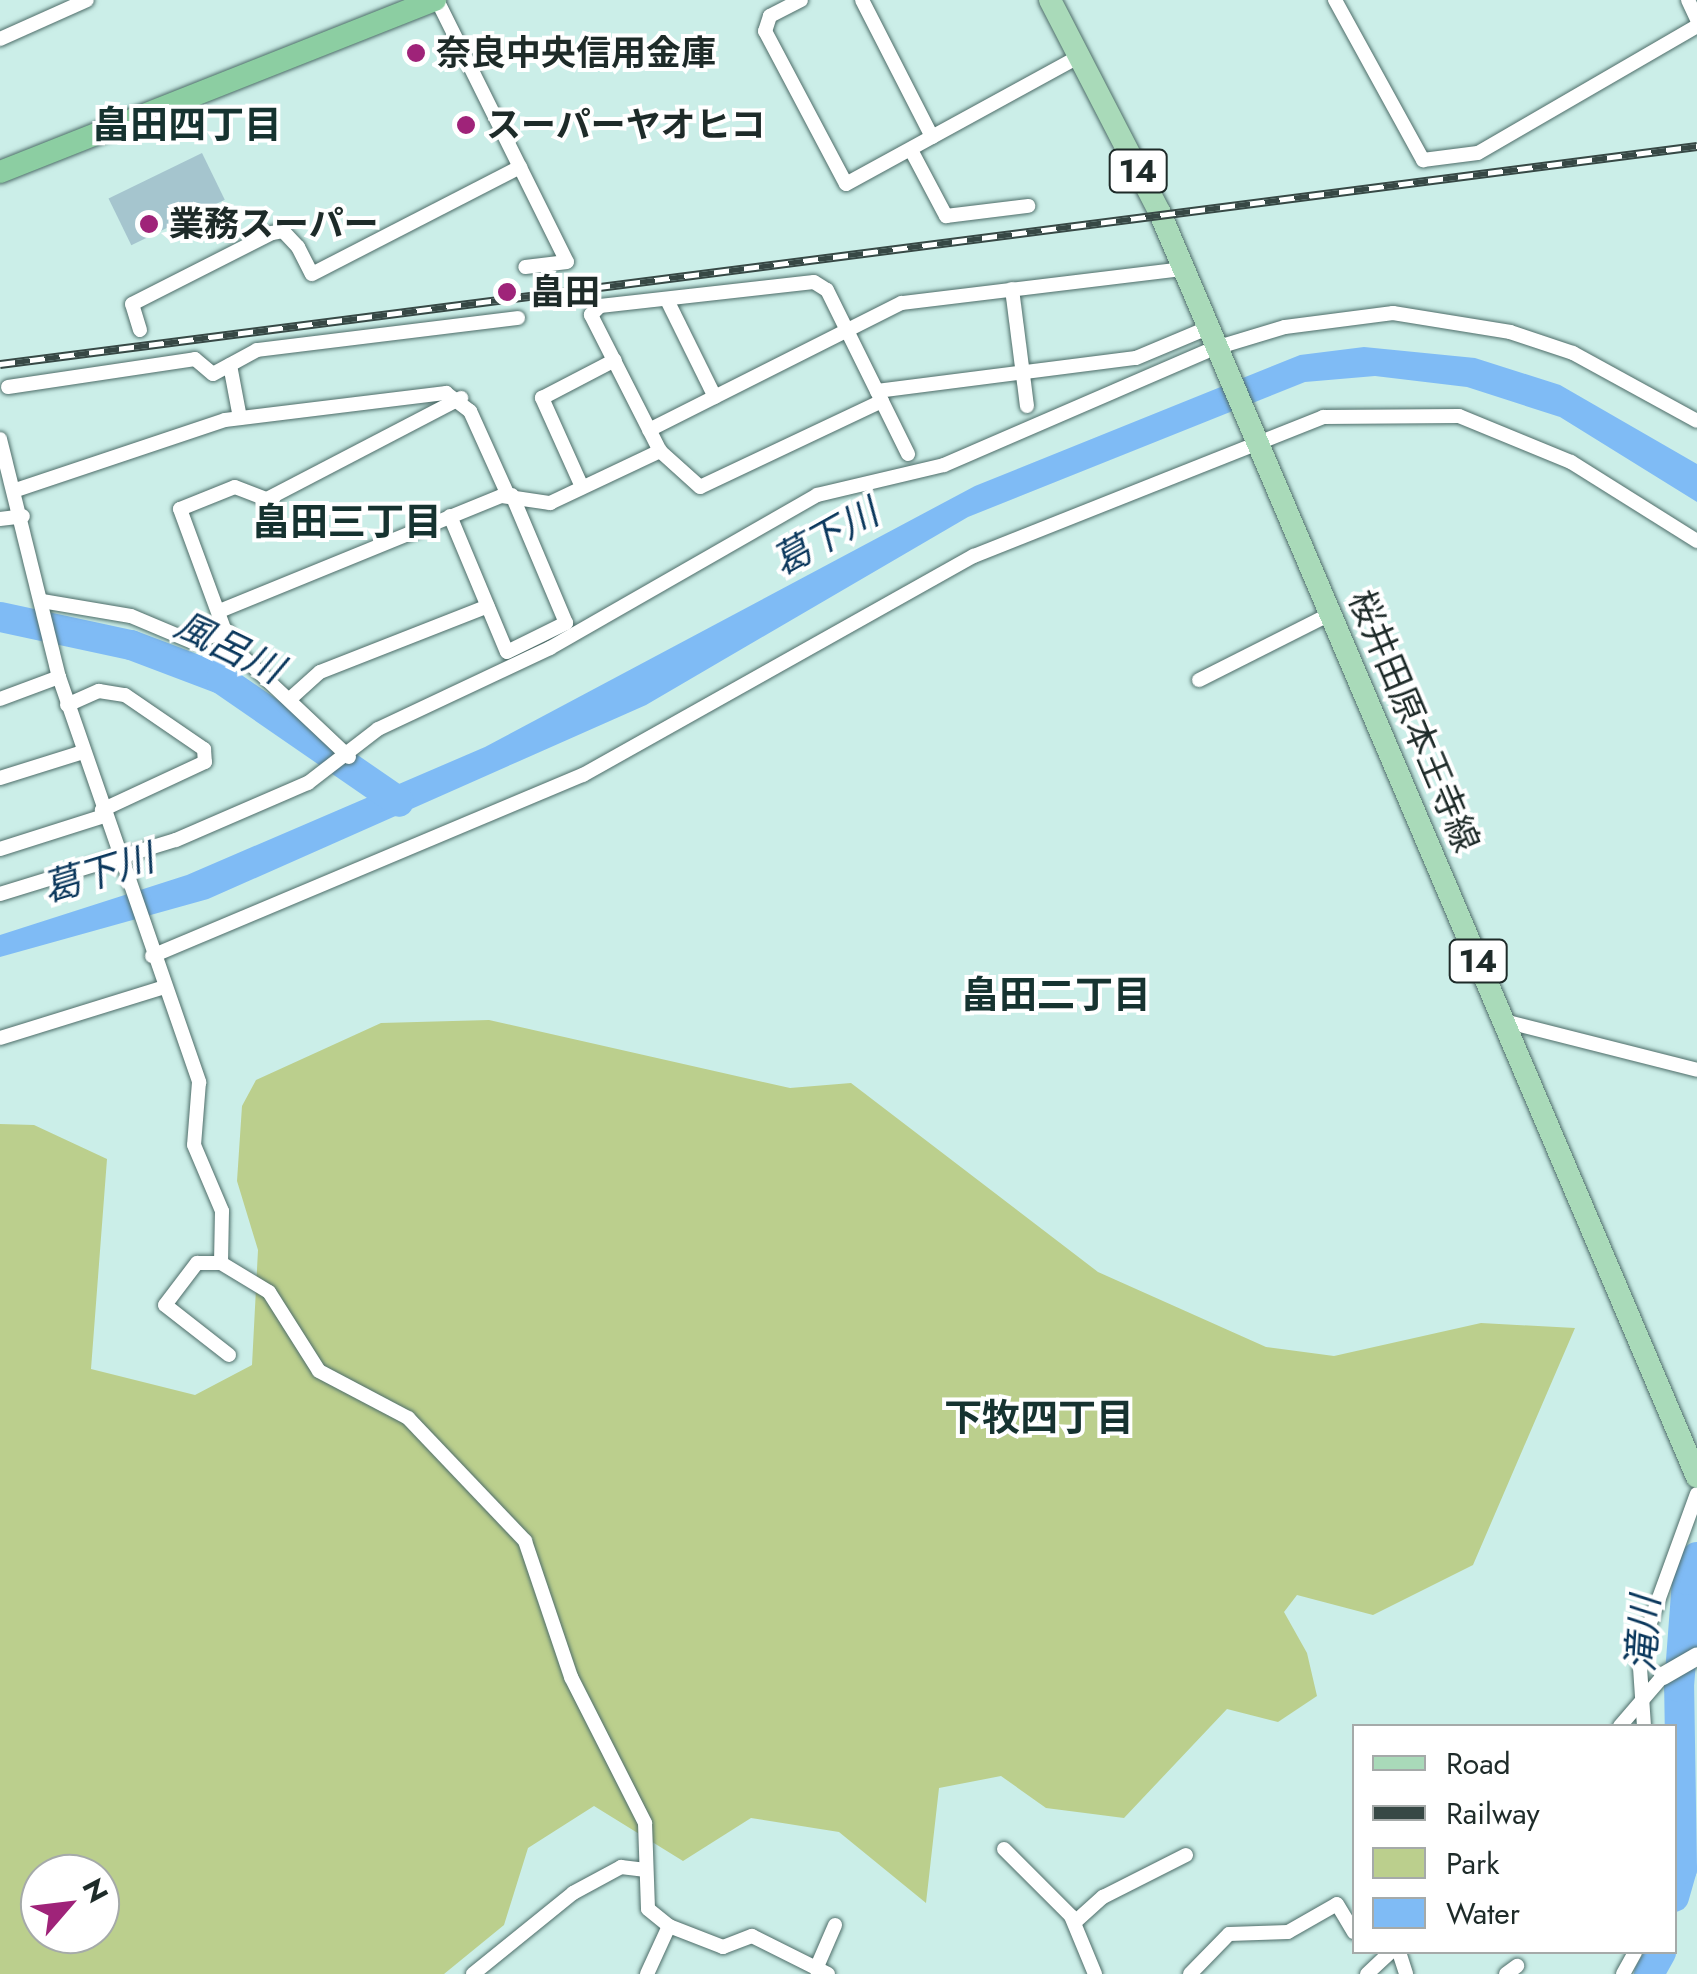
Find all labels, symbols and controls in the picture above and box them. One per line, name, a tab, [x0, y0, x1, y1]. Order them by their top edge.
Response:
place label: 奈良中央信用金庫	[436, 32, 716, 74]
marker: 奈良中央信用金庫	[405, 42, 427, 64]
district label: 畠田四丁目	[92, 102, 282, 148]
place label: スーパーヤオヒコ	[486, 104, 766, 146]
marker: スーパーヤオヒコ	[455, 114, 477, 136]
road number: 14	[1108, 144, 1168, 198]
place label: 業務スーパー	[169, 203, 379, 245]
marker: 業務スーパー	[138, 213, 160, 235]
place label: 畠田	[530, 271, 600, 313]
marker: 畠田	[494, 279, 520, 305]
water label: 葛下川	[764, 489, 886, 585]
district label: 畠田三丁目	[252, 499, 442, 545]
street label: 桜井田原本王寺線	[1340, 584, 1488, 858]
water label: 風呂川	[168, 602, 290, 692]
water label: 葛下川	[37, 835, 159, 911]
road number: 14	[1448, 934, 1508, 988]
district label: 畠田二丁目	[961, 972, 1151, 1018]
district label: 下牧四丁目	[944, 1395, 1134, 1441]
water label: 滝川	[1618, 1595, 1668, 1673]
legend	[1352, 1724, 1677, 1954]
text: Road	[1446, 1742, 1511, 1785]
text: Railway	[1446, 1792, 1540, 1835]
text: Park	[1446, 1842, 1499, 1885]
north arrow	[20, 1854, 120, 1954]
text: N	[72, 1871, 118, 1910]
text: Water	[1446, 1892, 1520, 1935]

